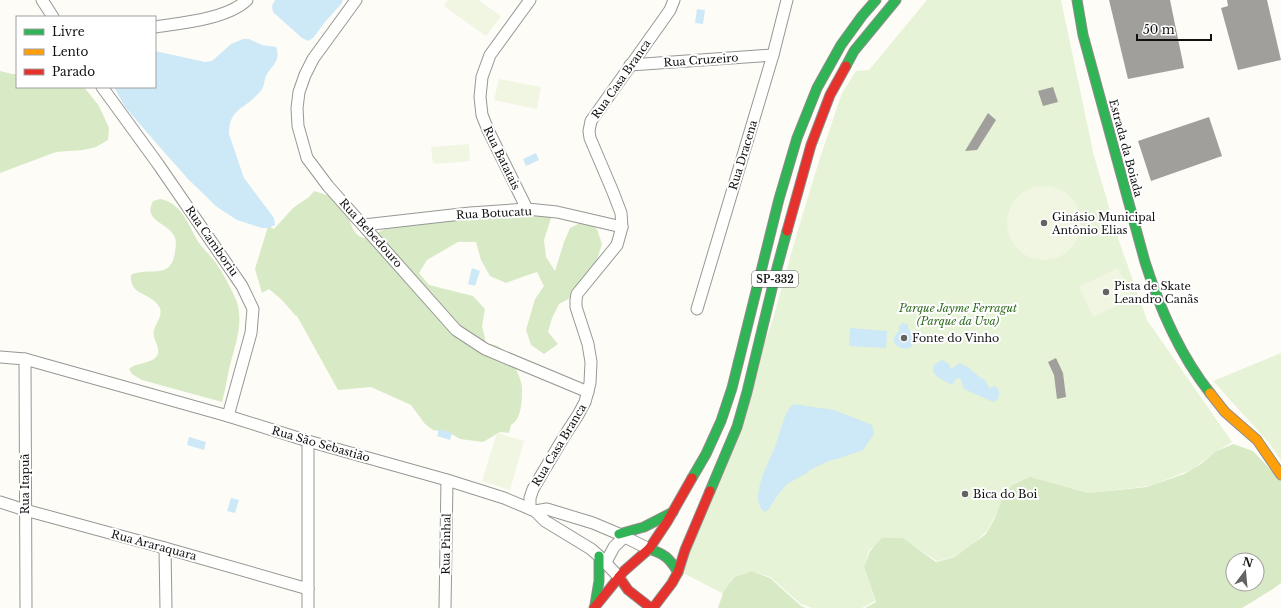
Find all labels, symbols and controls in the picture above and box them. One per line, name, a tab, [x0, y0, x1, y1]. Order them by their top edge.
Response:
legend	[16, 16, 156, 88]
scale bar	[1137, 16, 1211, 42]
text: 50 m	[1143, 22, 1175, 37]
text: Livre	[52, 24, 85, 39]
street label: Rua Casa Branca	[588, 36, 654, 121]
text: Lento	[52, 44, 88, 59]
street label: Rua Cruzeiro	[663, 50, 739, 70]
text: Parado	[52, 64, 95, 79]
street label: Estrada da Boiada	[1106, 98, 1146, 199]
street label: Rua Dracena	[726, 118, 760, 192]
street label: Rua Batatais	[481, 124, 523, 192]
street label: Rua Bebedouro	[336, 196, 406, 270]
street label: Rua Camboriu	[183, 203, 242, 279]
street label: Rua Botucatu	[456, 204, 533, 222]
place label: Ginásio Municipal Antônio Elias	[1051, 210, 1156, 237]
marker: Ginásio Municipal Antônio Elias	[1039, 218, 1049, 228]
road number: SP-332	[752, 271, 798, 287]
place label: Pista de Skate Leandro Canãs	[1114, 279, 1198, 306]
marker: Pista de Skate Leandro Canãs	[1101, 287, 1111, 297]
park label: Parque Jayme Ferragut (Parque da Uva)	[898, 301, 1017, 328]
place label: Fonte do Vinho	[912, 331, 999, 345]
marker: Fonte do Vinho	[899, 333, 909, 343]
street label: Rua Casa Branca	[529, 401, 590, 489]
street label: Rua São Sebastião	[270, 423, 372, 465]
street label: Rua Itapuã	[18, 453, 32, 514]
place label: Bica do Boi	[973, 487, 1038, 501]
marker: Bica do Boi	[960, 489, 970, 499]
street label: Rua Pinhal	[438, 513, 454, 575]
street label: Rua Araraquara	[110, 527, 199, 563]
north arrow	[1225, 552, 1265, 592]
text: N	[1241, 554, 1255, 571]

